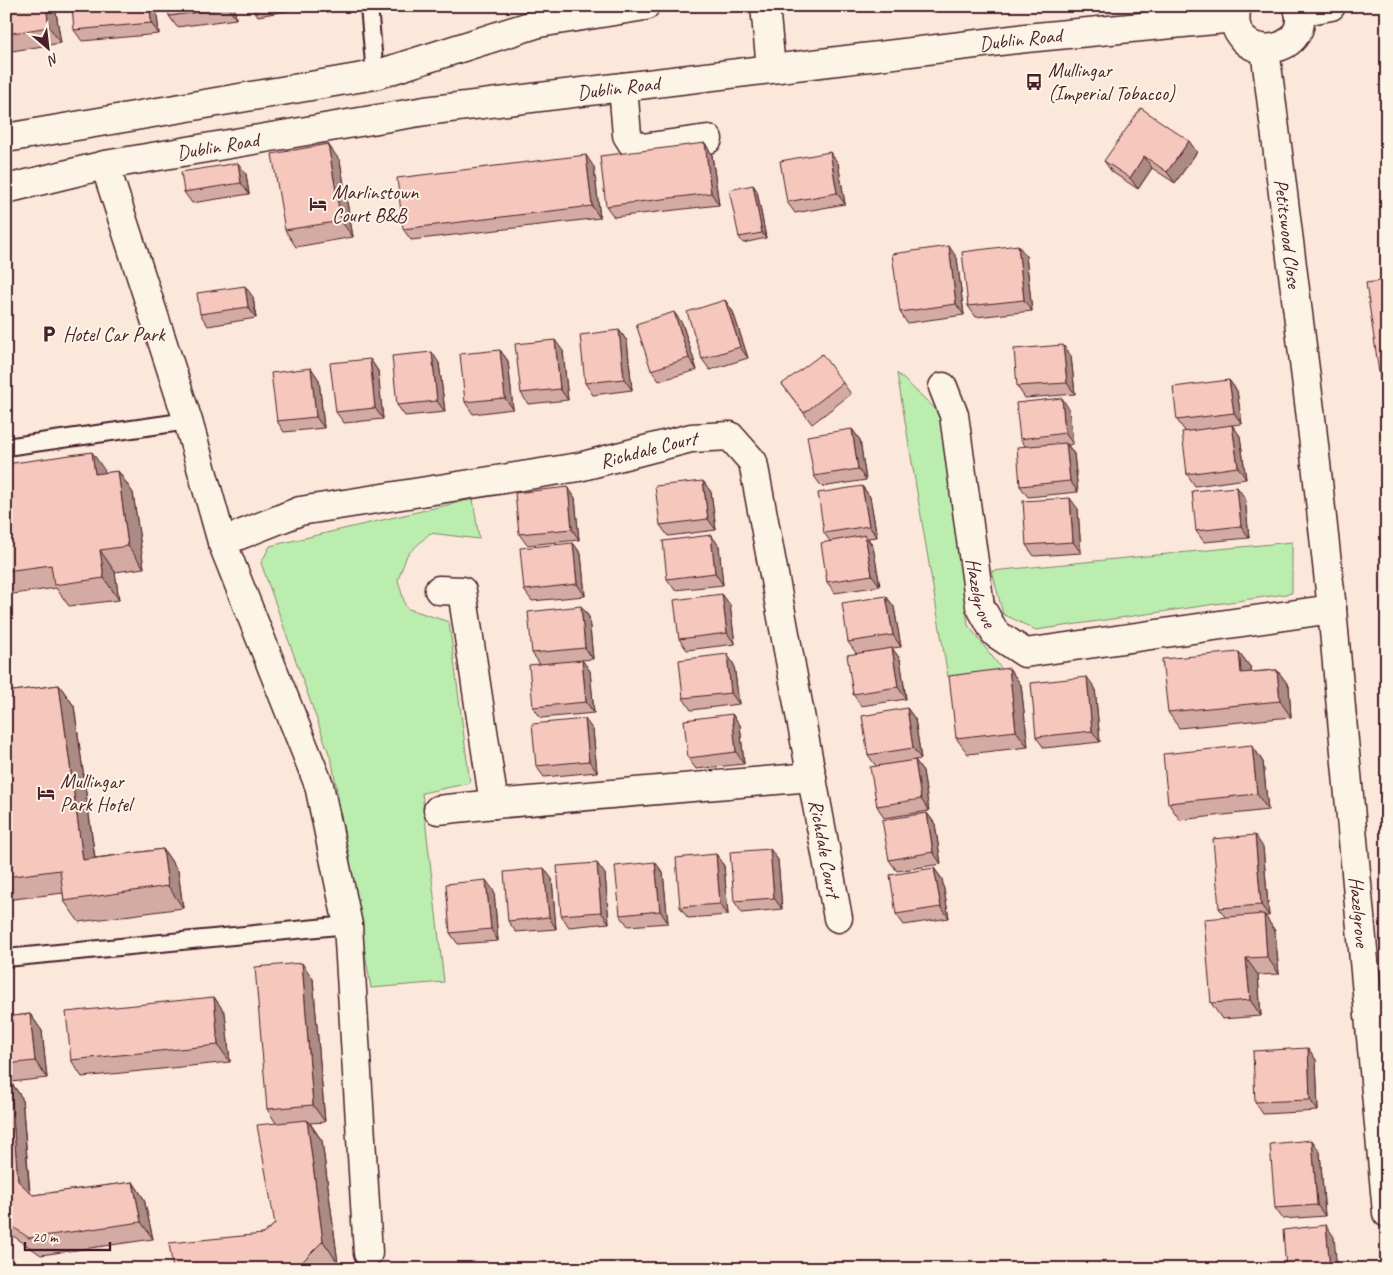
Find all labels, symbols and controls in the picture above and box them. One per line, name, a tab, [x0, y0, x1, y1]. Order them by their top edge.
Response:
north arrow	[22, 22, 72, 72]
street label: Dublin Road	[978, 22, 1066, 56]
text: N	[44, 49, 62, 70]
place label: Mullingar (Imperial Tobacco)	[1048, 58, 1176, 106]
street label: Dublin Road	[576, 70, 664, 105]
bus stop icon: Mullingar (Imperial Tobacco)	[1024, 72, 1044, 92]
street label: Dublin Road	[175, 126, 263, 165]
street label: Petitswood Close	[1269, 178, 1307, 291]
place label: Marlinstown Court B&B	[332, 180, 419, 228]
hotel icon: Marlinstown Court B&B	[308, 194, 328, 214]
place label: Hotel Car Park	[63, 322, 166, 347]
parking icon: Hotel Car Park	[39, 324, 59, 344]
street label: Richdale Court	[597, 425, 700, 474]
street label: Hazelgrove	[961, 557, 1003, 633]
place label: Mullingar Park Hotel	[60, 769, 135, 817]
hotel icon: Mullingar Park Hotel	[36, 783, 56, 803]
street label: Richdale Court	[804, 798, 847, 903]
street label: Hazelgrove	[1344, 875, 1375, 950]
scale bar	[25, 1220, 110, 1252]
text: 20 m	[32, 1228, 59, 1247]

